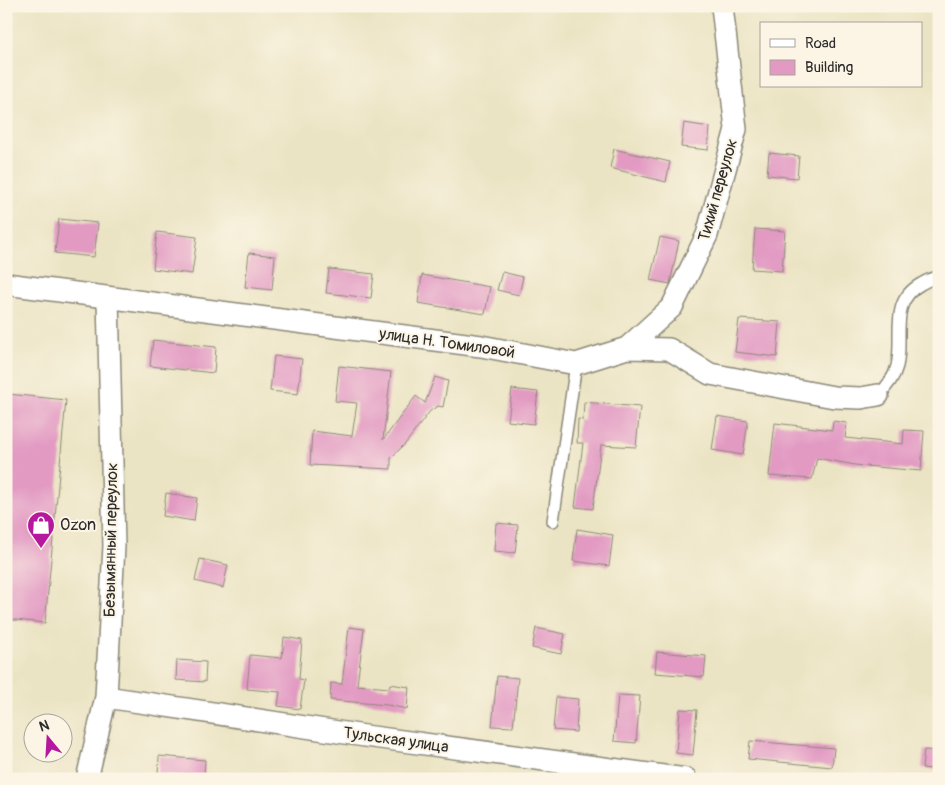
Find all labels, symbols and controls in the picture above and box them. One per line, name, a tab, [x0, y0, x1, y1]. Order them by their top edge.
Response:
legend	[760, 22, 922, 88]
text: Road	[805, 34, 836, 53]
text: Building	[805, 58, 853, 77]
street label: Тихий переулок	[694, 136, 742, 244]
street label: улица Н. Томиловой	[377, 323, 516, 362]
street label: Безымянный переулок	[100, 463, 122, 617]
shop icon: Ozon	[26, 510, 56, 549]
place label: Ozon	[60, 515, 96, 535]
north arrow	[22, 712, 72, 762]
text: N	[37, 717, 51, 736]
street label: Тульская улица	[342, 723, 450, 757]

